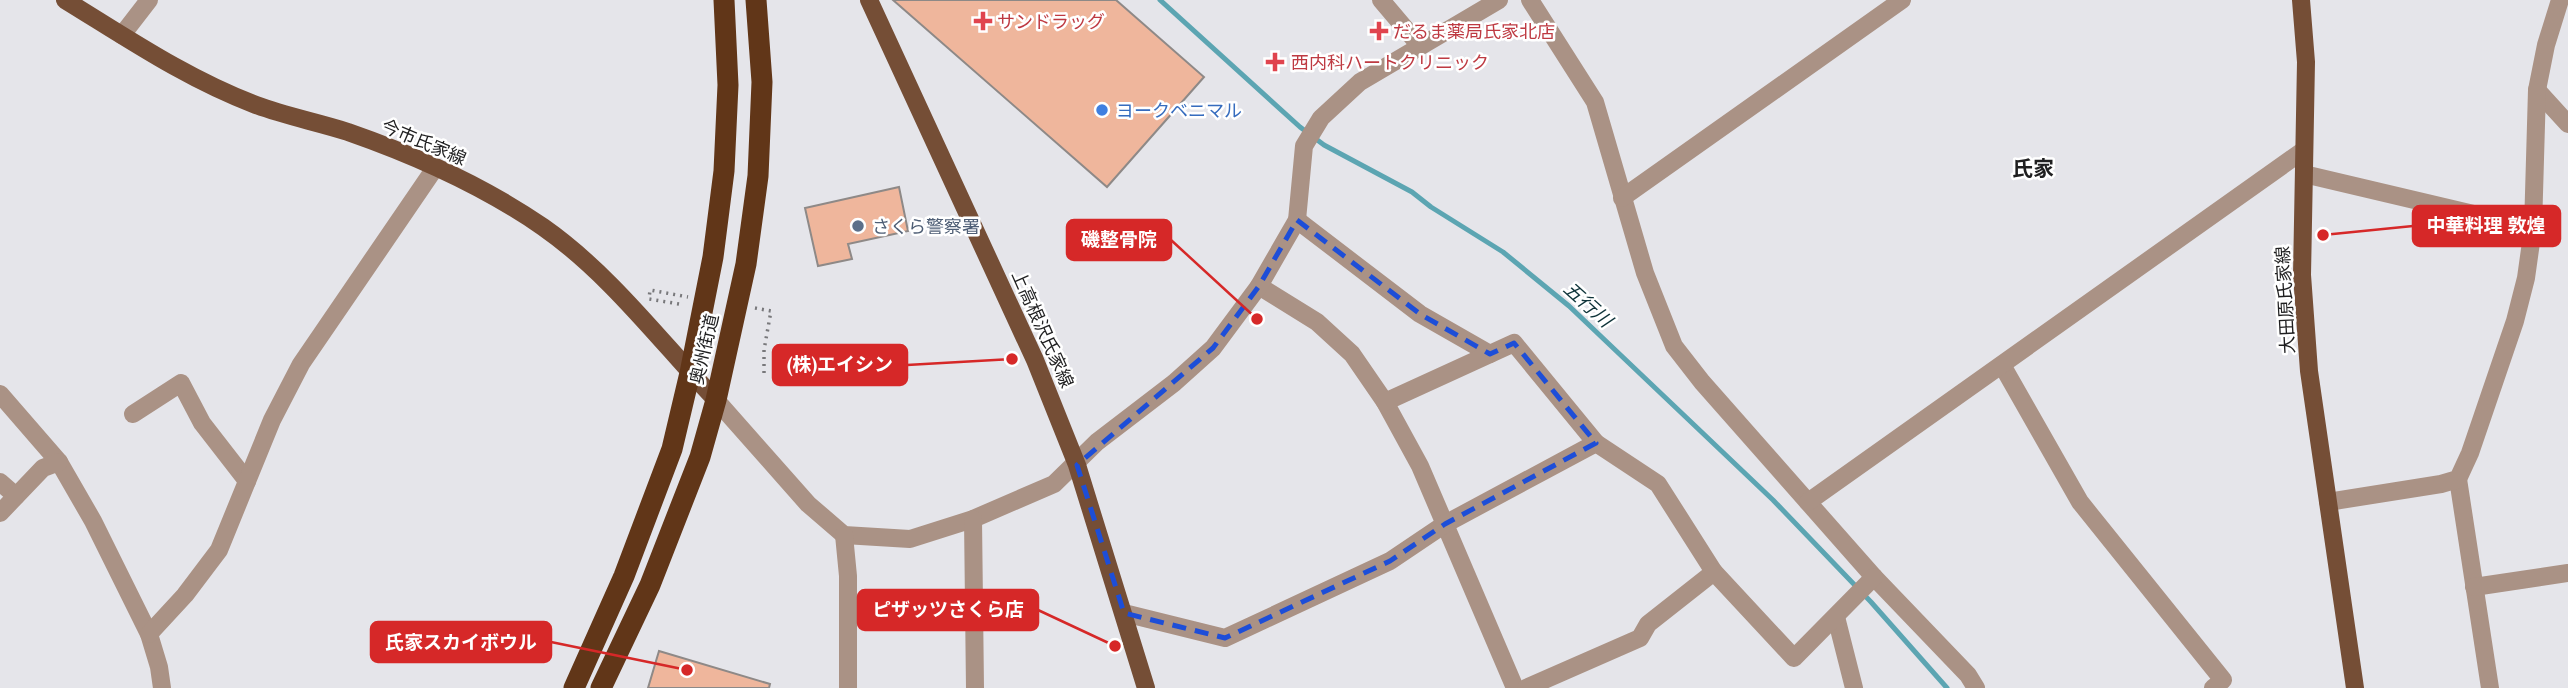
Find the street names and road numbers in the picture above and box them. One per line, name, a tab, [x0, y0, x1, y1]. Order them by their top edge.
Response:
street label: 今市氏家線	[378, 114, 470, 170]
street label: 大田原氏家線	[2271, 245, 2299, 355]
street label: 上高根沢氏家線	[1007, 267, 1079, 391]
street label: 奥州街道	[685, 311, 723, 387]

